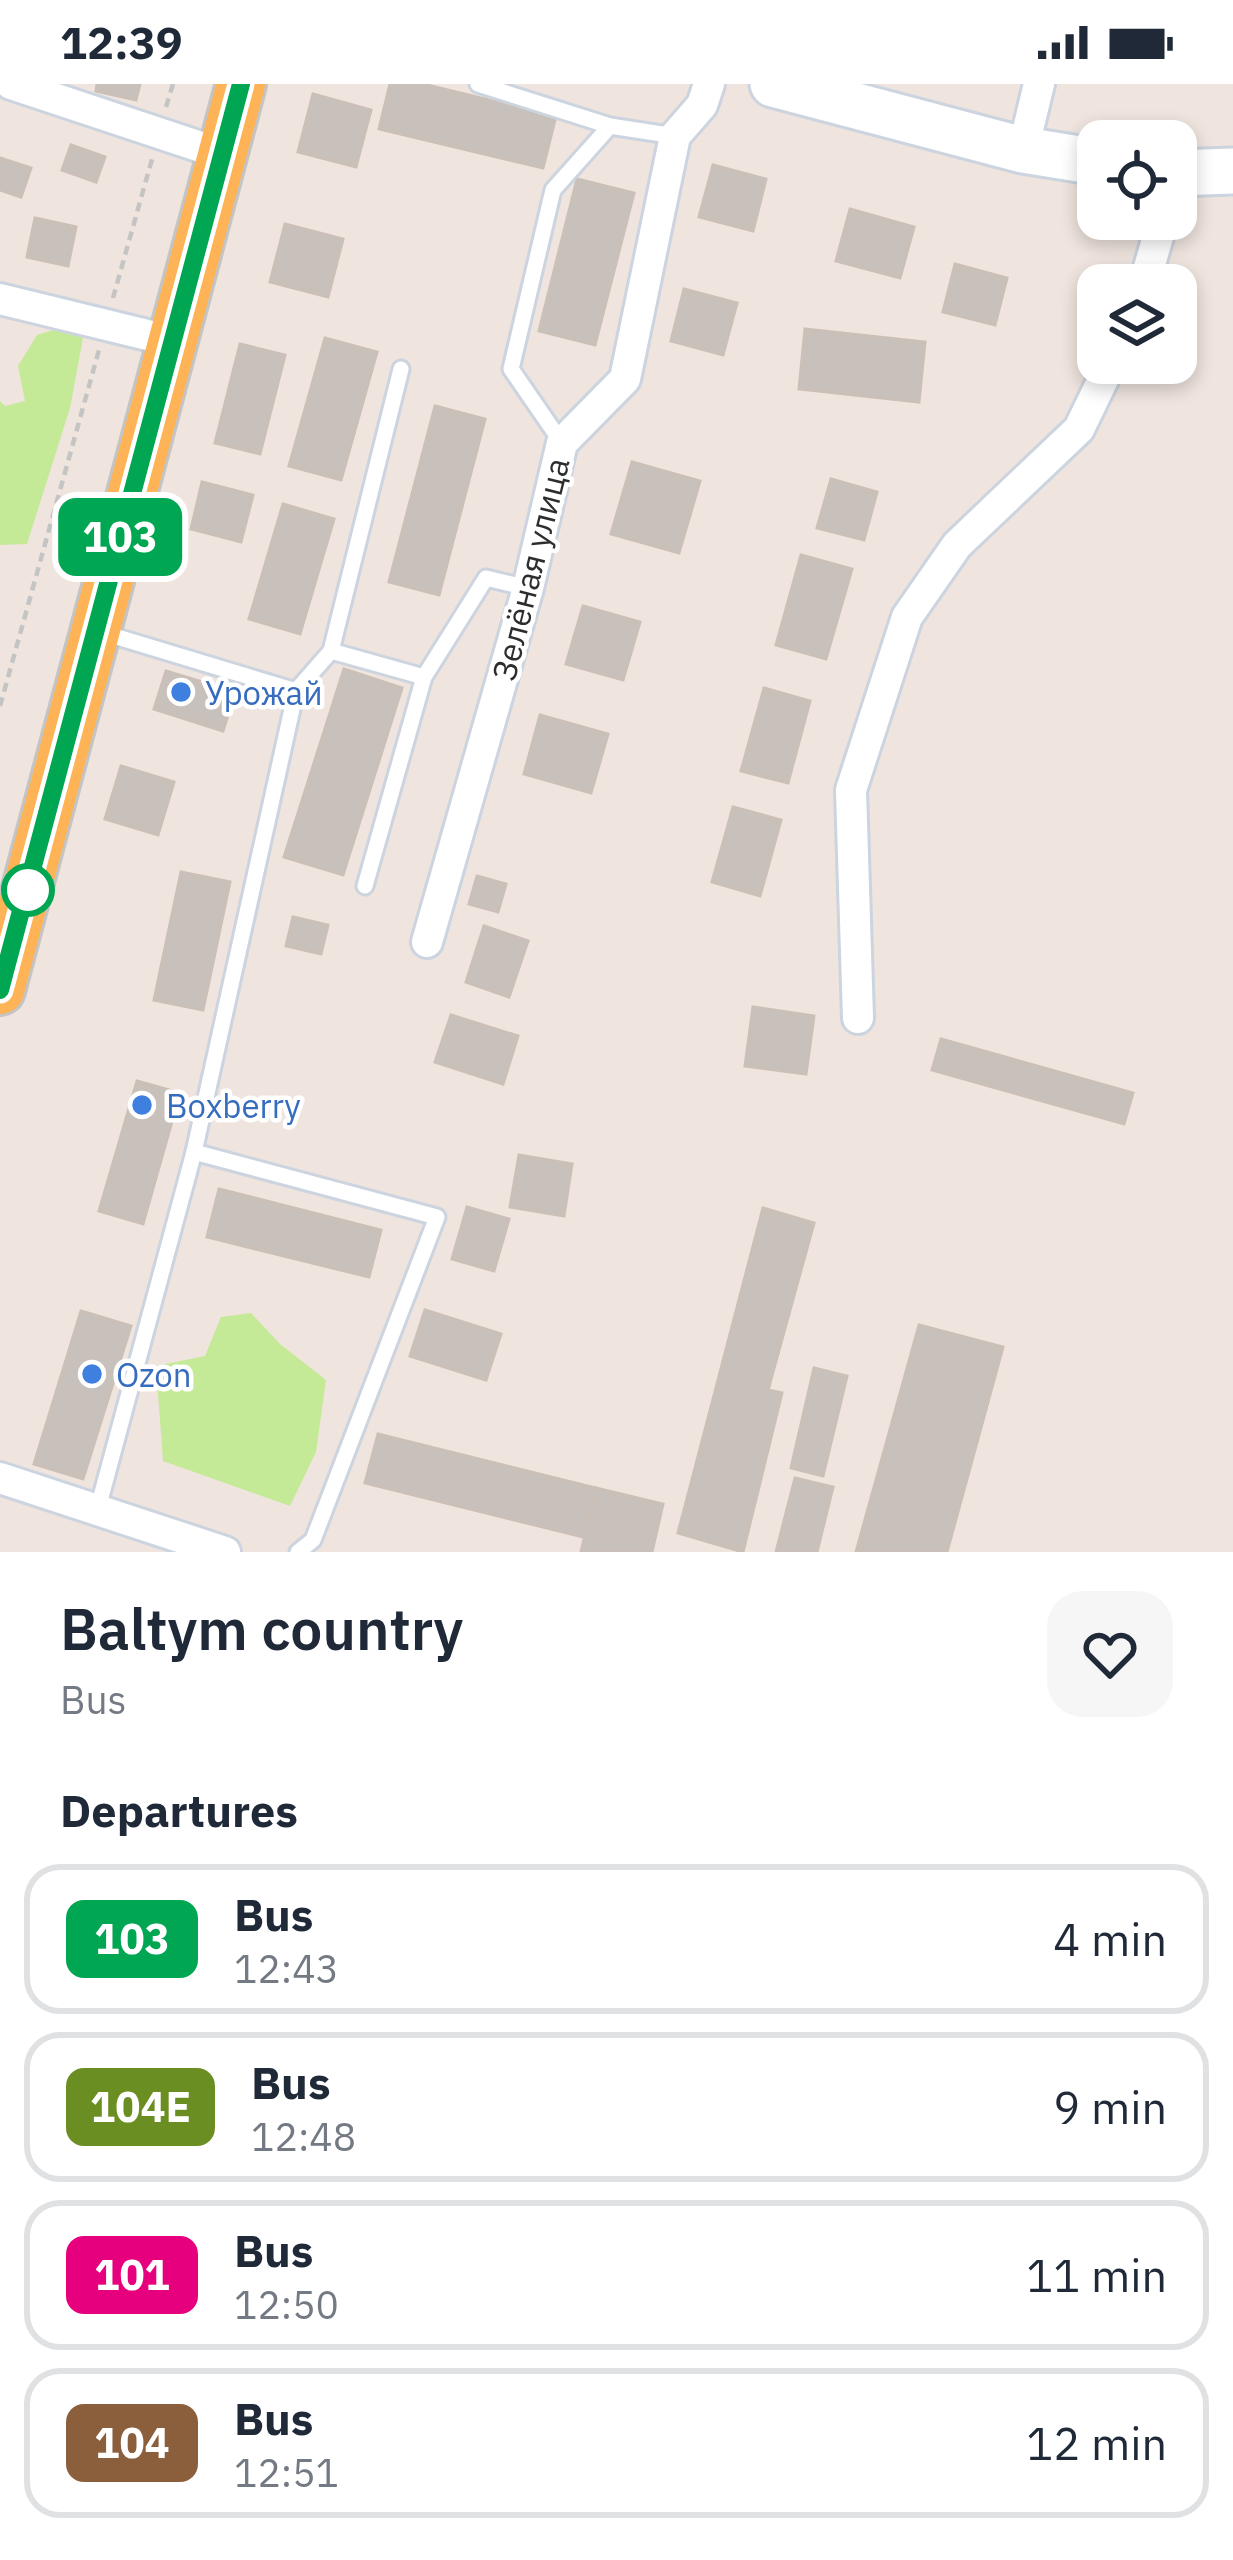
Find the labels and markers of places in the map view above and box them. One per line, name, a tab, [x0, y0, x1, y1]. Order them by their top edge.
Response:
place label: Урожай	[205, 671, 323, 714]
marker: Урожай	[168, 679, 194, 705]
unlabelled marker	[3, 865, 53, 915]
place label: Boxberry	[166, 1084, 301, 1127]
marker: Boxberry	[129, 1092, 155, 1118]
place label: Ozon	[116, 1353, 192, 1396]
marker: Ozon	[79, 1361, 105, 1387]

